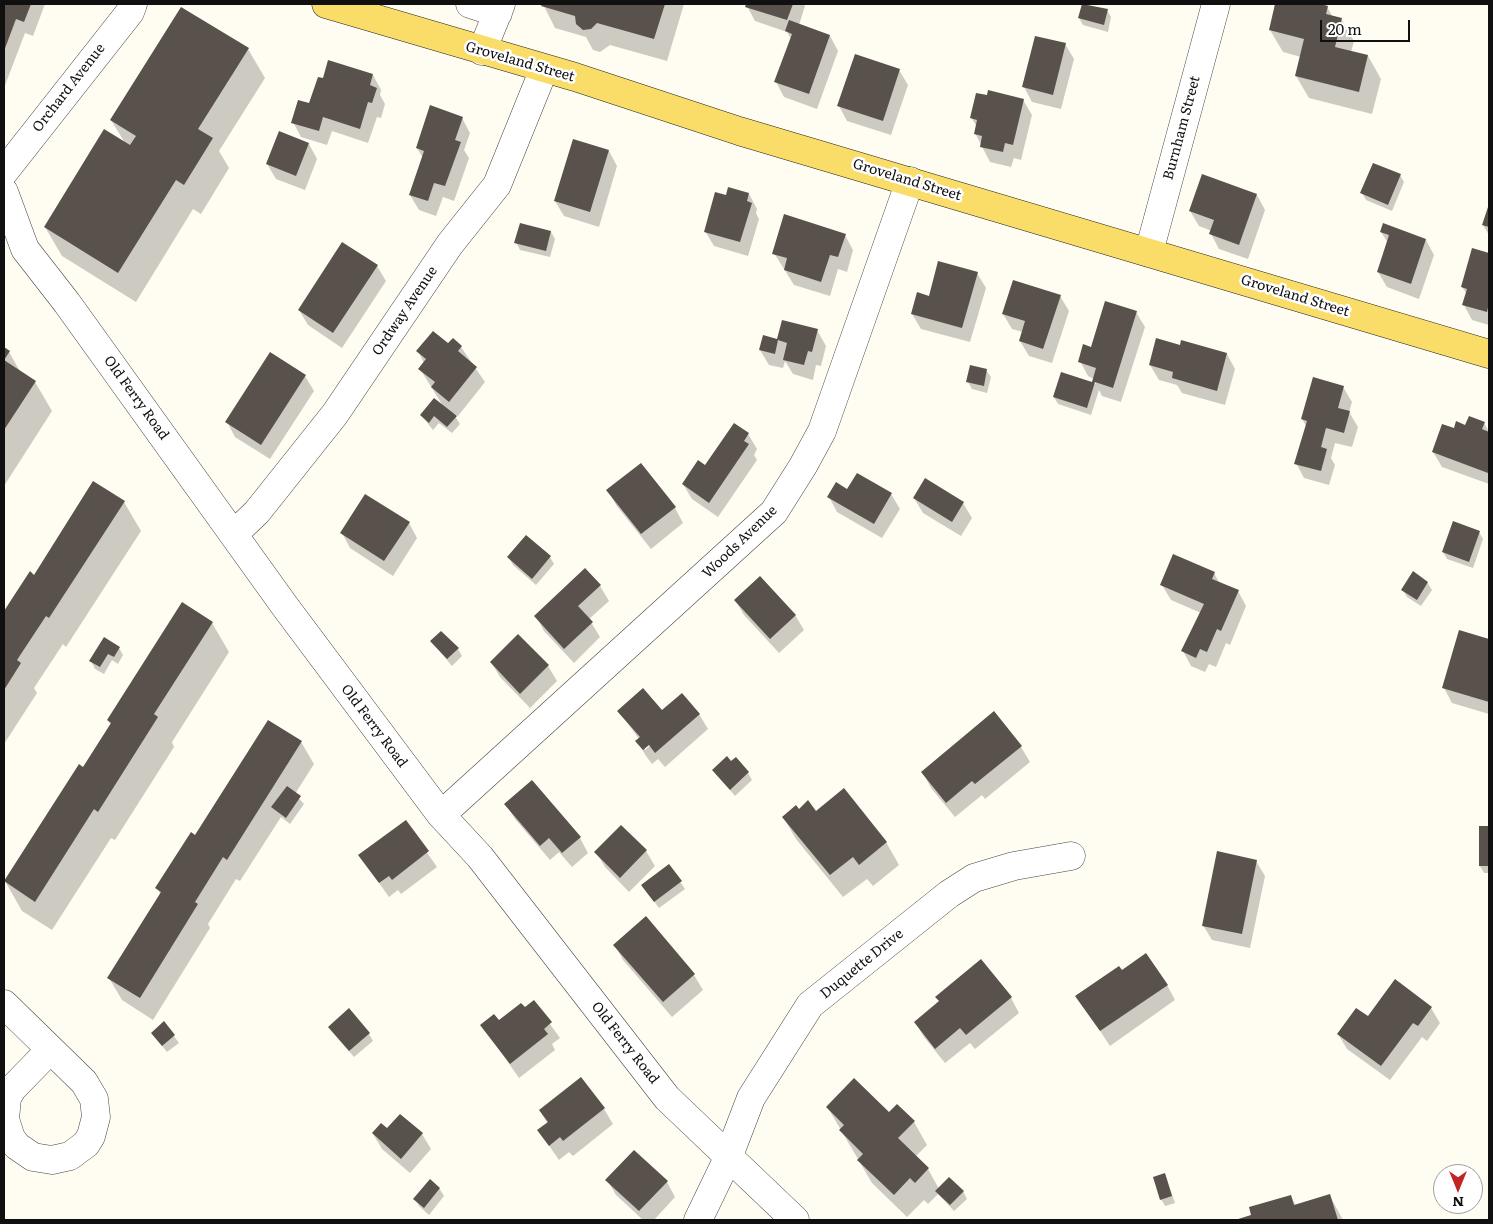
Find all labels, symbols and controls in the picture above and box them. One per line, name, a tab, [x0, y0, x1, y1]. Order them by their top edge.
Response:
scale bar	[1323, 10, 1413, 42]
text: 20 m	[1328, 17, 1362, 40]
street label: Groveland Street	[464, 38, 576, 86]
street label: Orchard Avenue	[29, 40, 109, 136]
street label: Burnham Street	[1160, 74, 1204, 182]
street label: Groveland Street	[851, 155, 963, 205]
street label: Ordway Avenue	[369, 263, 441, 359]
street label: Groveland Street	[1239, 271, 1351, 321]
street label: Old Ferry Road	[100, 353, 172, 443]
street label: Woods Avenue	[699, 502, 781, 582]
street label: Old Ferry Road	[337, 681, 411, 771]
street label: Duquette Drive	[817, 925, 907, 1003]
street label: Old Ferry Road	[588, 999, 662, 1087]
north arrow	[1433, 1164, 1483, 1214]
text: N	[1452, 1193, 1464, 1213]

